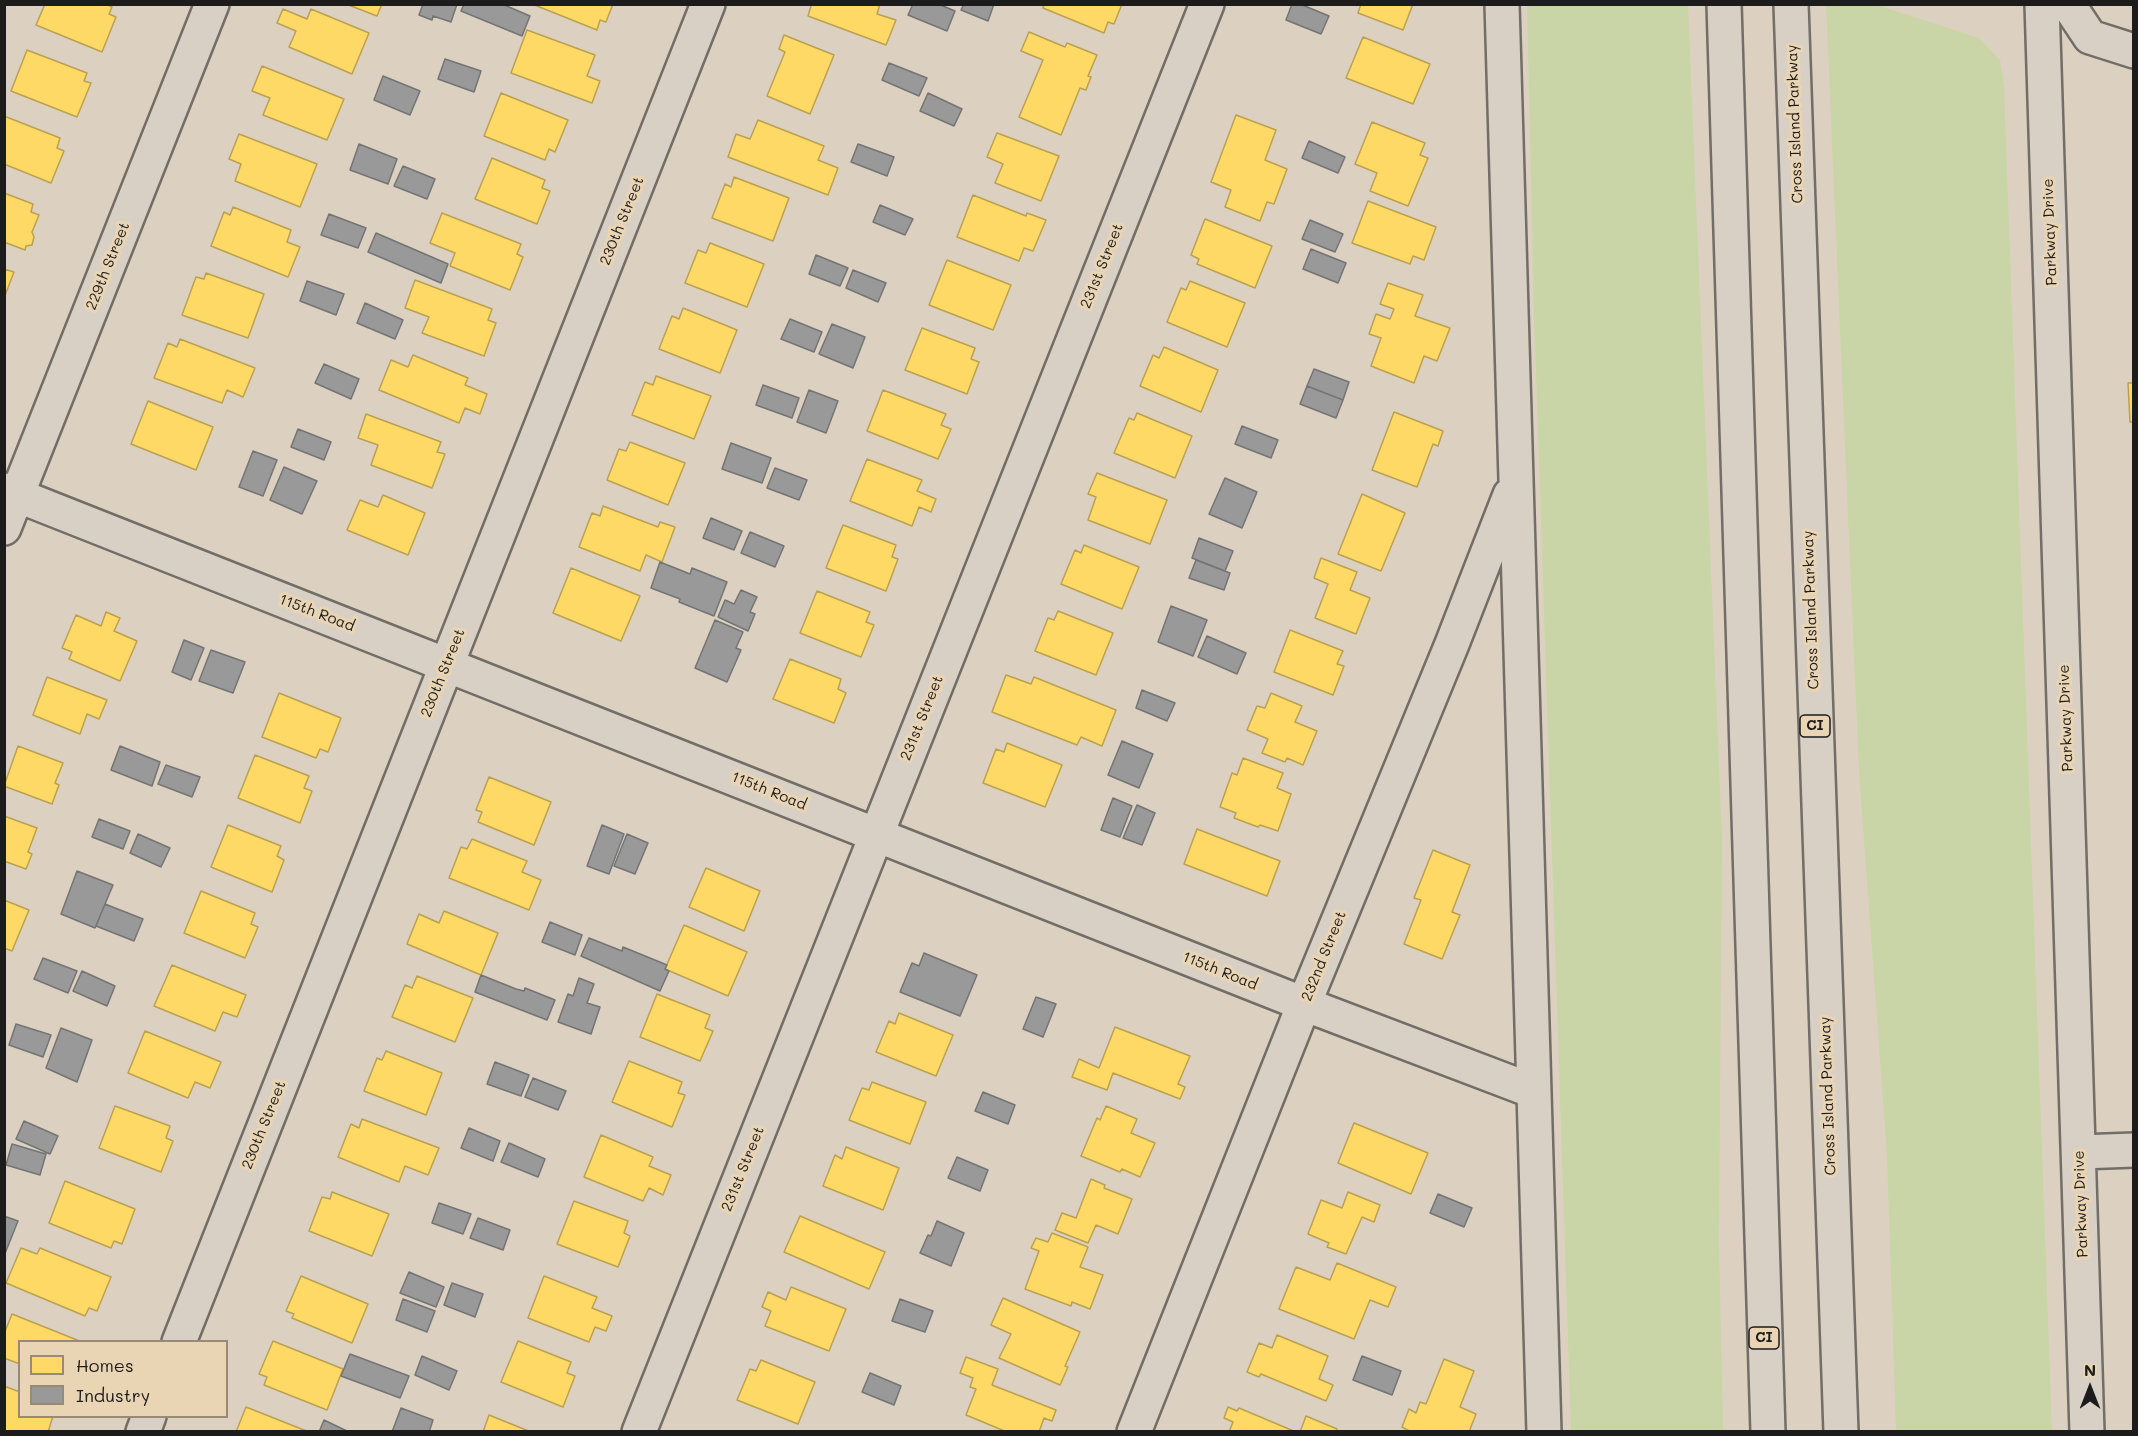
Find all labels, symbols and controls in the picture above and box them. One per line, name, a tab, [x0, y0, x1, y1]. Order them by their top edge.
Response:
street label: Cross Island Parkway	[1783, 44, 1807, 204]
street label: 230th Street	[596, 174, 648, 268]
street label: Parkway Drive	[2039, 178, 2061, 286]
street label: 229th Street	[82, 219, 134, 313]
street label: 231st Street	[1077, 221, 1127, 311]
street label: Cross Island Parkway	[1799, 530, 1823, 690]
street label: 115th Road	[277, 590, 357, 636]
street label: 230th Street	[417, 626, 469, 720]
street label: Parkway Drive	[2055, 664, 2077, 772]
street label: 231st Street	[897, 673, 947, 763]
road number: CI	[1800, 715, 1830, 737]
street label: 115th Road	[729, 768, 809, 814]
street label: 232nd Street	[1298, 908, 1350, 1004]
street label: 115th Road	[1180, 948, 1260, 994]
street label: Cross Island Parkway	[1816, 1016, 1840, 1176]
street label: 230th Street	[238, 1078, 290, 1172]
street label: 231st Street	[718, 1124, 768, 1214]
street label: Parkway Drive	[2070, 1150, 2092, 1258]
road number: CI	[1749, 1327, 1779, 1349]
legend	[18, 1340, 228, 1418]
text: Homes	[76, 1353, 134, 1377]
north arrow	[2060, 1358, 2120, 1418]
text: N	[2084, 1359, 2096, 1380]
text: Industry	[76, 1383, 150, 1407]

